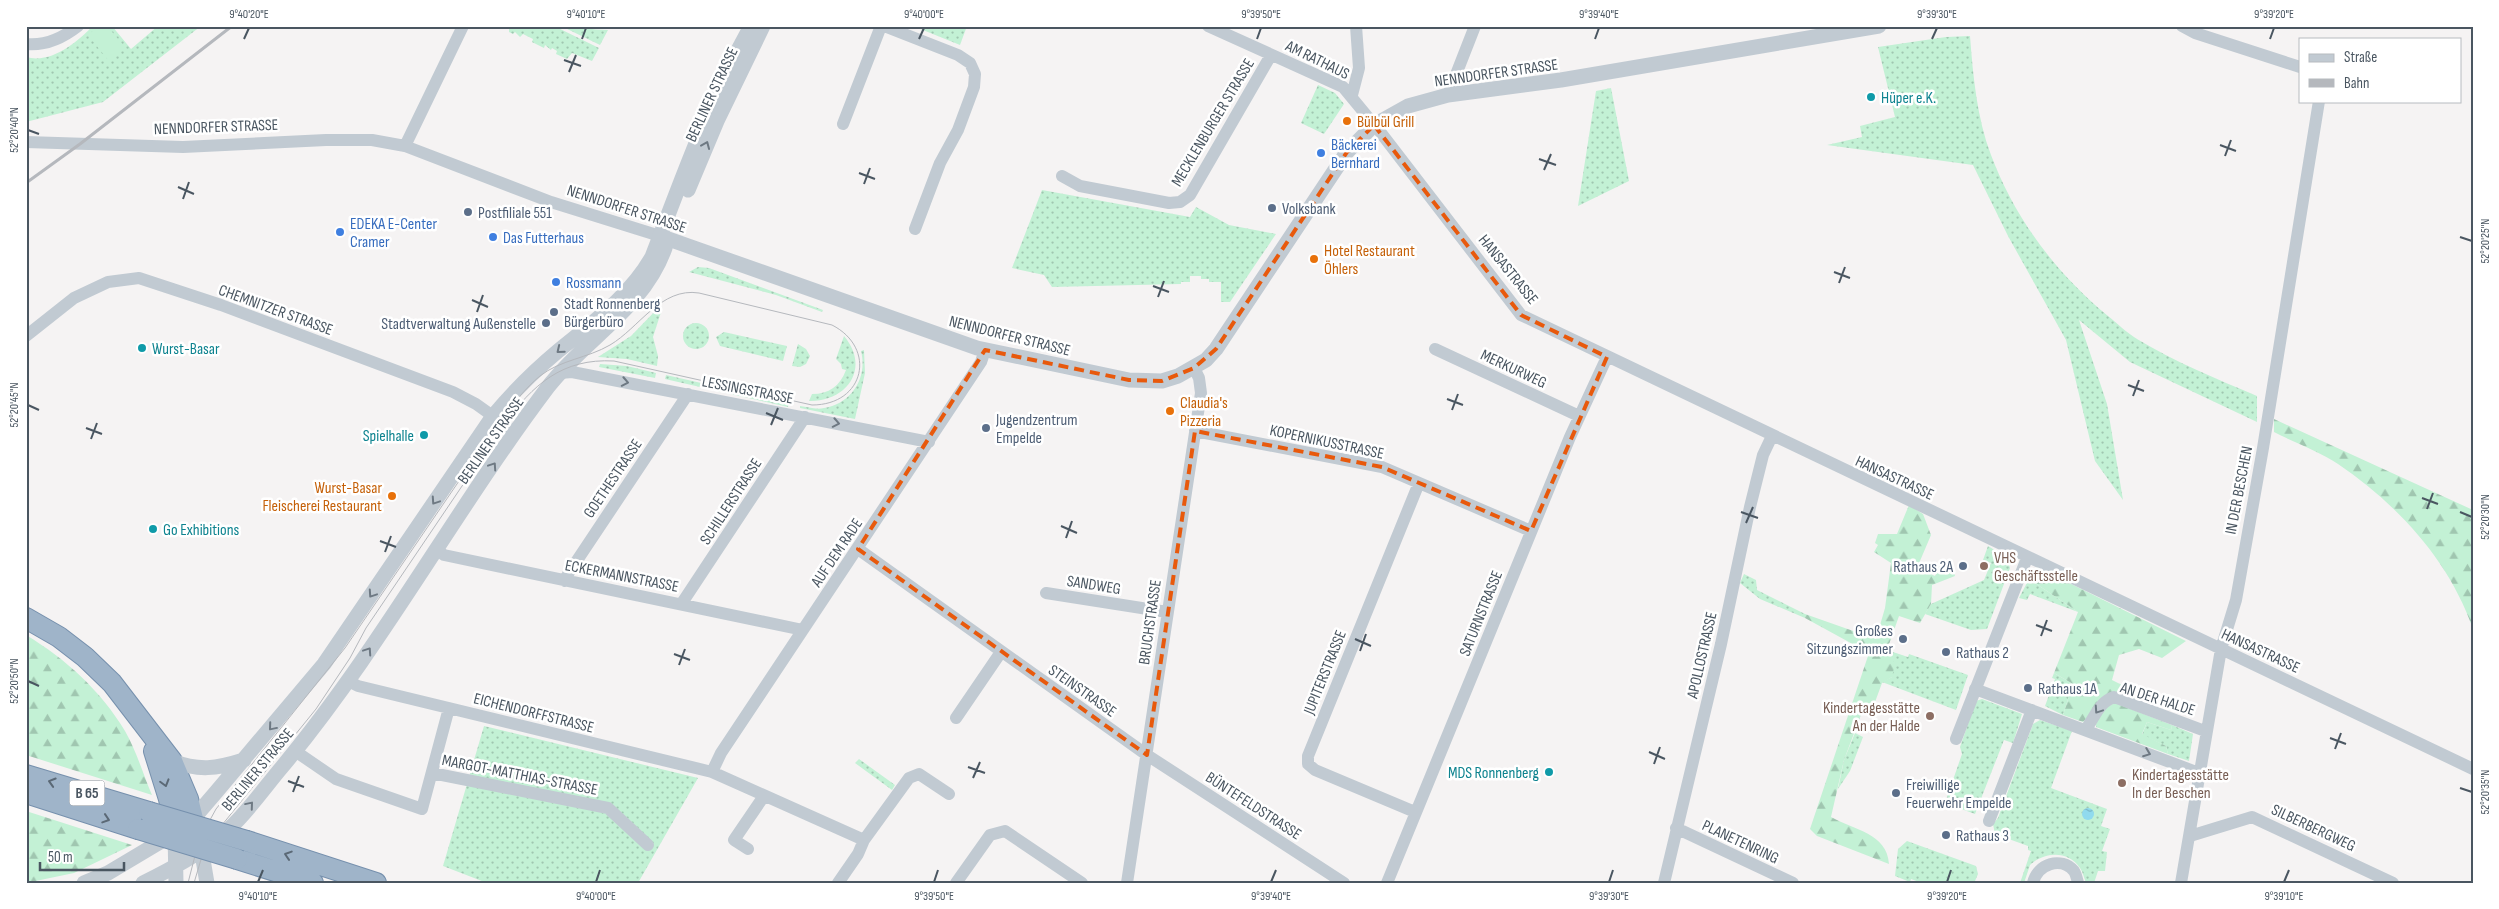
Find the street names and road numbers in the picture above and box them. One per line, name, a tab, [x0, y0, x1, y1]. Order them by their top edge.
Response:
street label: AM RATHAUS	[1282, 36, 1352, 84]
street label: BERLINER STRASSE	[682, 44, 743, 145]
street label: MECKLENBURGER STRASSE	[1168, 55, 1259, 190]
street label: NENNDORFER STRASSE	[1433, 55, 1559, 92]
street label: NENNDORFER STRASSE	[154, 116, 279, 139]
street label: NENNDORFER STRASSE	[564, 181, 689, 238]
street label: HANSASTRASSE	[1474, 231, 1542, 309]
street label: CHEMNITZER STRASSE	[216, 281, 335, 340]
street label: NENNDORFER STRASSE	[947, 312, 1072, 361]
street label: MERKURWEG	[1477, 346, 1549, 393]
street label: LESSINGSTRASSE	[700, 372, 795, 409]
street label: BERLINER STRASSE	[454, 394, 528, 488]
street label: KOPERNIKUSSTRASSE	[1268, 421, 1385, 464]
street label: GOETHESTRASSE	[580, 436, 647, 522]
street label: IN DER BESCHEN	[2222, 445, 2257, 536]
street label: HANSASTRASSE	[1852, 452, 1937, 505]
street label: SCHILLERSTRASSE	[696, 455, 766, 549]
street label: AUF DEM RADE	[807, 515, 867, 592]
street label: ECKERMANNSTRASSE	[563, 556, 680, 597]
street label: SATURNSTRASSE	[1456, 568, 1507, 659]
street label: SANDWEG	[1065, 572, 1122, 599]
street label: BRUCHSTRASSE	[1135, 578, 1166, 666]
street label: APOLLOSTRASSE	[1683, 610, 1722, 701]
street label: HANSASTRASSE	[2218, 625, 2303, 678]
street label: JUPITERSTRASSE	[1300, 628, 1351, 718]
street label: STEINSTRASSE	[1045, 661, 1120, 722]
street label: AN DER HALDE	[2117, 678, 2197, 720]
street label: EICHENDORFFSTRASSE	[472, 689, 596, 738]
street label: BERLINER STRASSE	[218, 725, 298, 815]
street label: MARGOT-MATTHIAS-STRASSE	[440, 751, 599, 800]
street label: BÜNTEFELDSTRASSE	[1202, 768, 1305, 844]
road number: B 65	[70, 780, 104, 806]
street label: SILBERBERGWEG	[2268, 801, 2359, 856]
street label: PLANETENRING	[1699, 816, 1782, 868]

